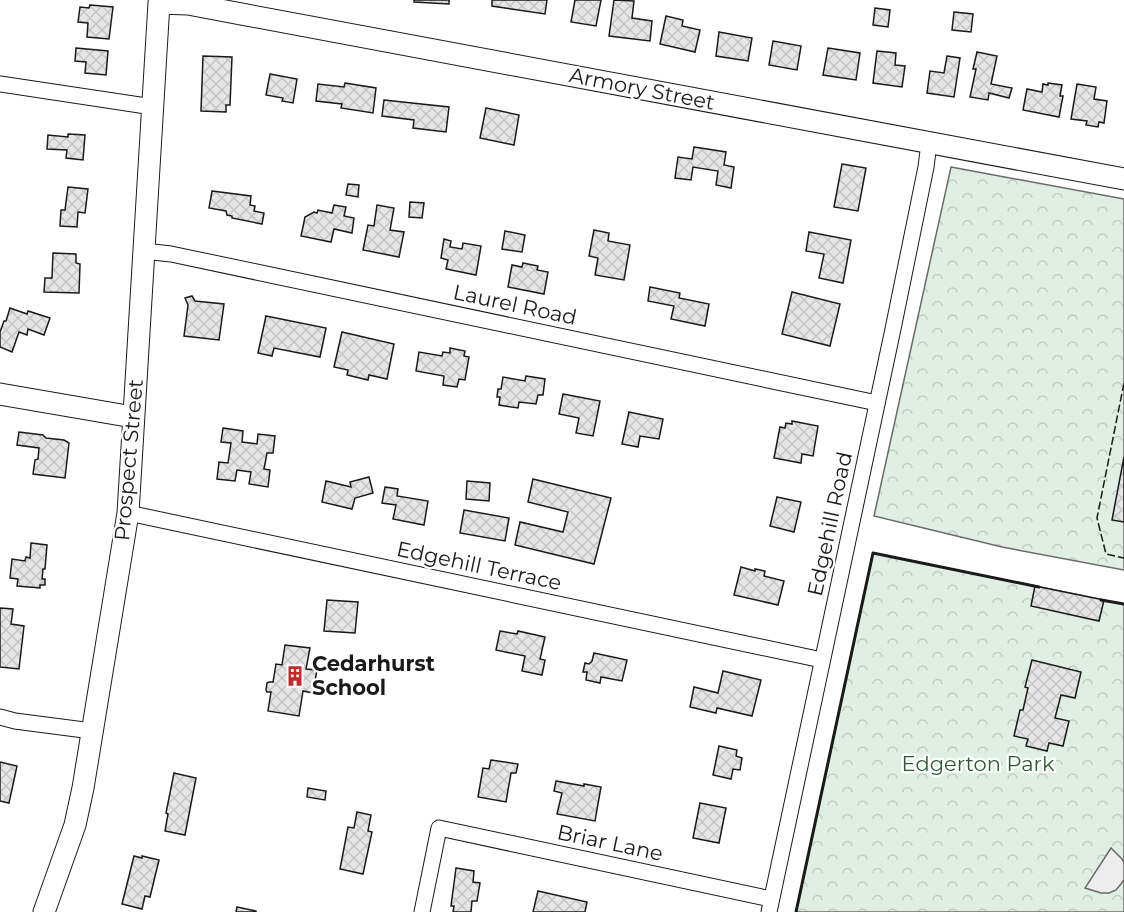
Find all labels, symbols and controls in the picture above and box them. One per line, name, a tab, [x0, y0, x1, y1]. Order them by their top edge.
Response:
street label: Armory Street	[567, 62, 717, 115]
street label: Laurel Road	[451, 279, 579, 330]
street label: Prospect Street	[109, 378, 148, 542]
street label: Edgehill Road	[802, 450, 857, 598]
street label: Edgehill Terrace	[394, 536, 564, 595]
place label: Cedarhurst School	[312, 651, 435, 700]
building icon: Cedarhurst School	[283, 664, 307, 688]
park label: Edgerton Park	[902, 751, 1055, 776]
street label: Briar Lane	[555, 819, 665, 866]

